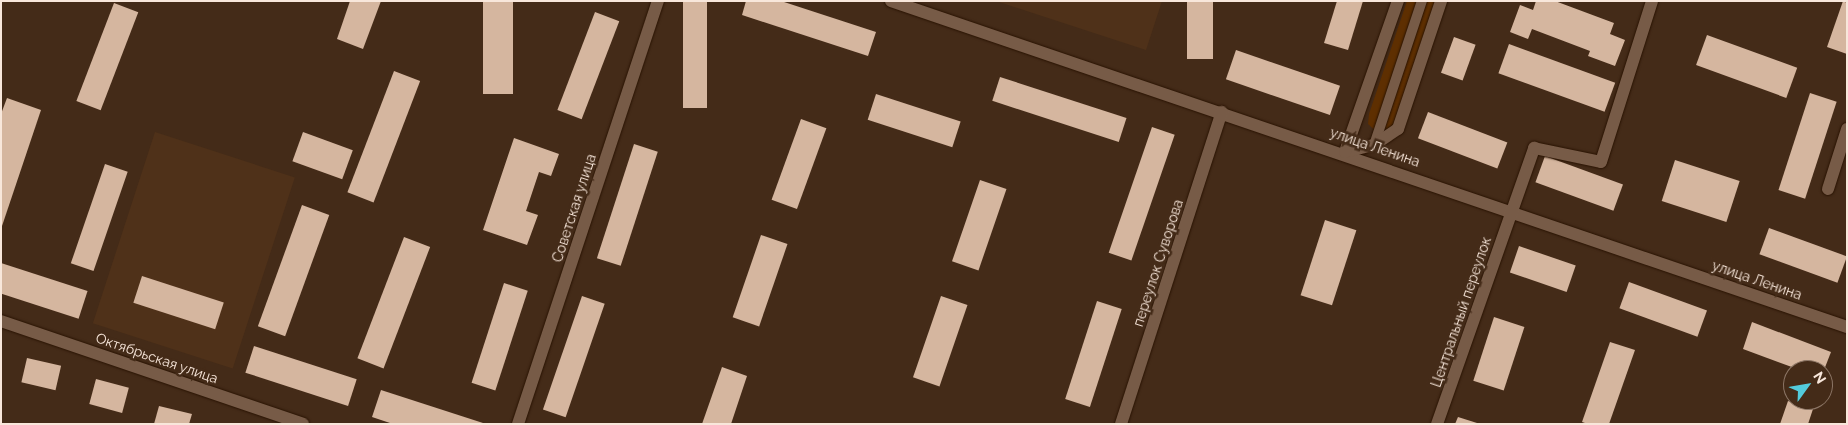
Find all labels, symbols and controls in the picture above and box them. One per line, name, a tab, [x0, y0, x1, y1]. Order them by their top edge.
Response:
street label: улица Ленина	[1328, 124, 1422, 170]
street label: Советская улица	[549, 152, 599, 264]
street label: переулок Суворова	[1130, 197, 1186, 329]
street label: Центральный переулок	[1427, 235, 1495, 389]
street label: улица Ленина	[1710, 257, 1804, 303]
street label: Октябрьская улица	[94, 329, 220, 387]
north arrow	[1783, 360, 1833, 410]
text: N	[1810, 369, 1829, 386]

